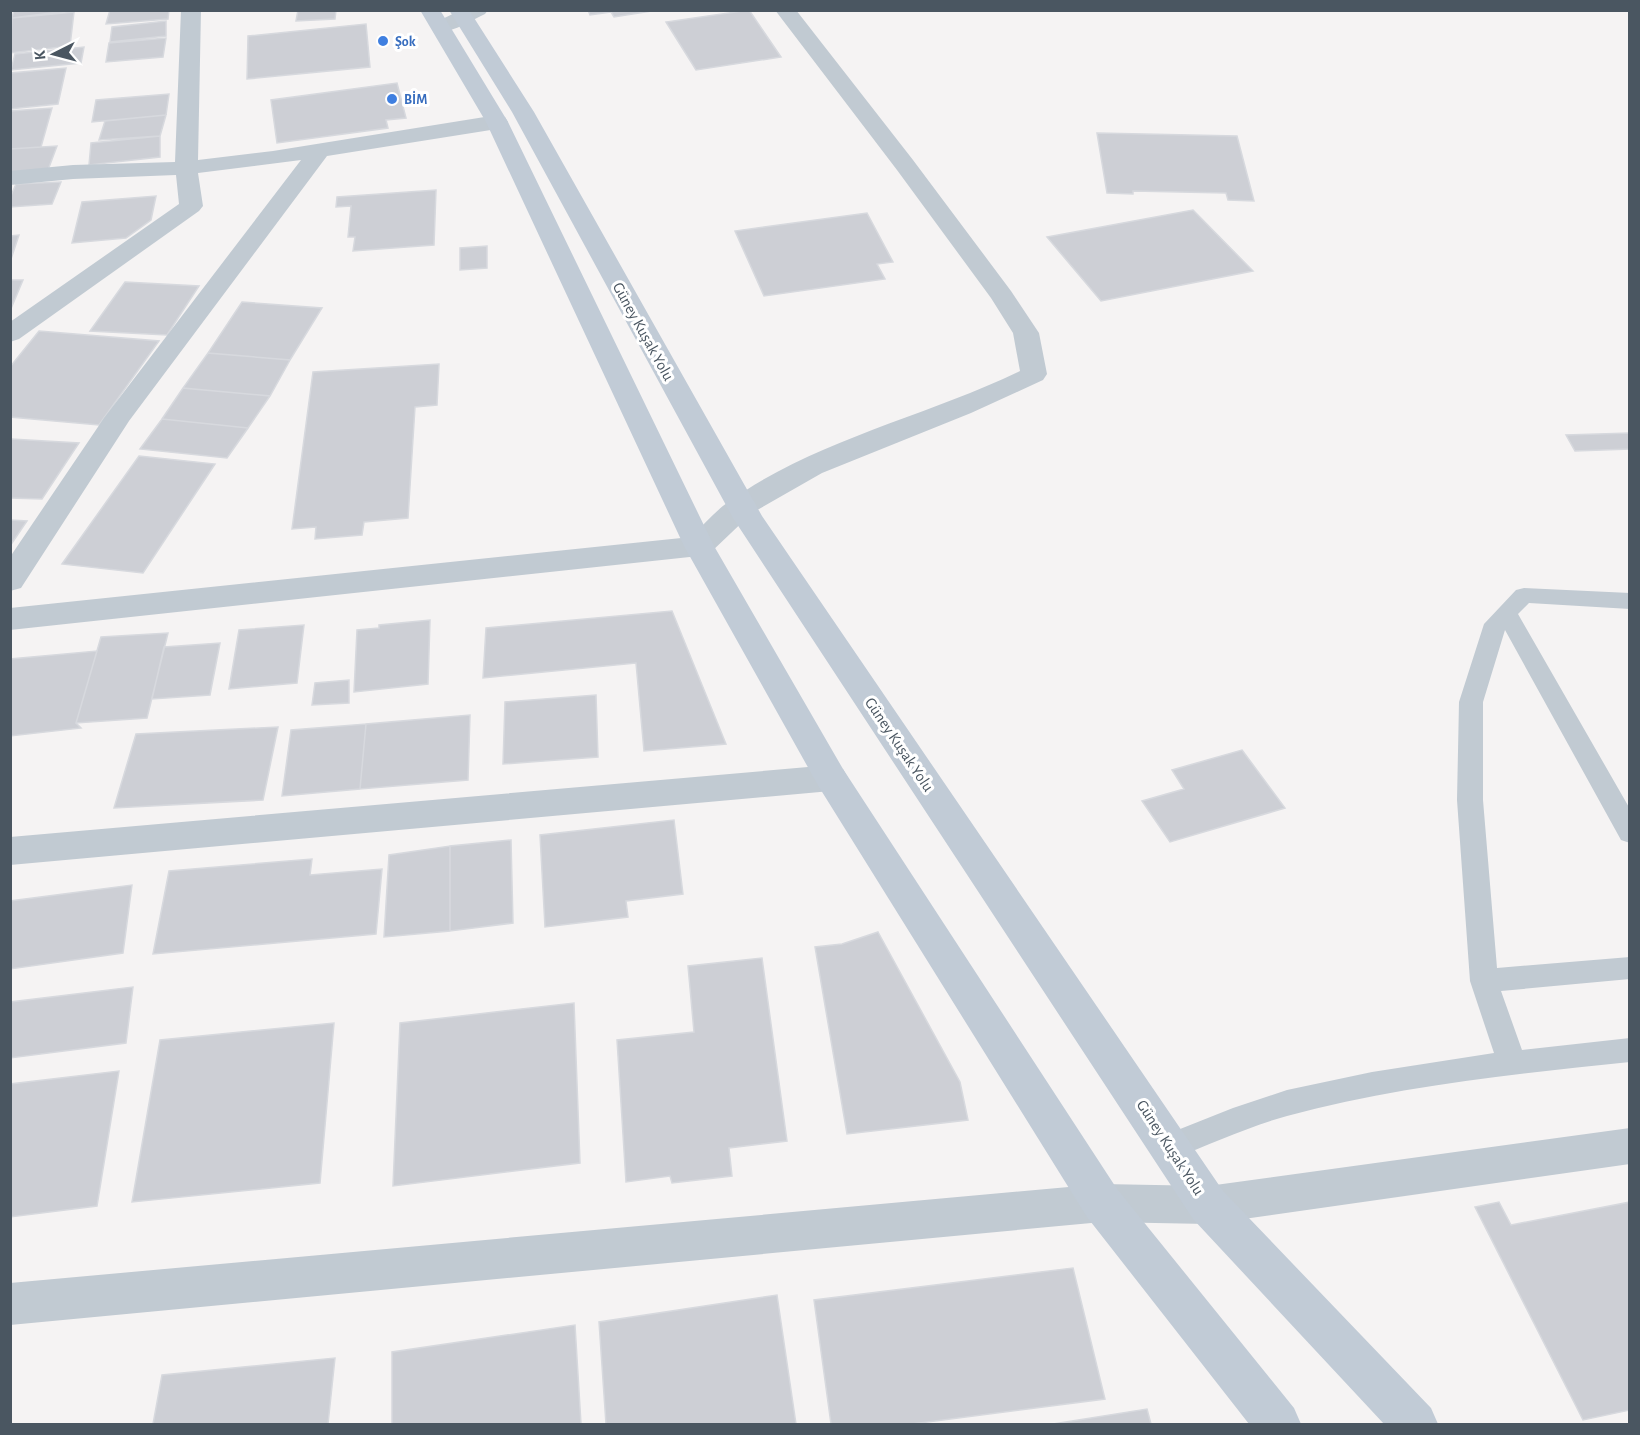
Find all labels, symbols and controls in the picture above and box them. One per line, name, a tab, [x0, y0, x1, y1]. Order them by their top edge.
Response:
north arrow	[24, 24, 84, 84]
marker: Şok	[376, 34, 390, 48]
place label: Şok	[395, 35, 416, 49]
text: K	[32, 49, 49, 61]
place label: BİM	[404, 91, 427, 107]
marker: BİM	[385, 92, 399, 106]
street label: Güney Kuşak Yolu	[609, 280, 677, 384]
street label: Güney Kuşak Yolu	[861, 695, 936, 795]
street label: Güney Kuşak Yolu	[1133, 1097, 1207, 1198]

